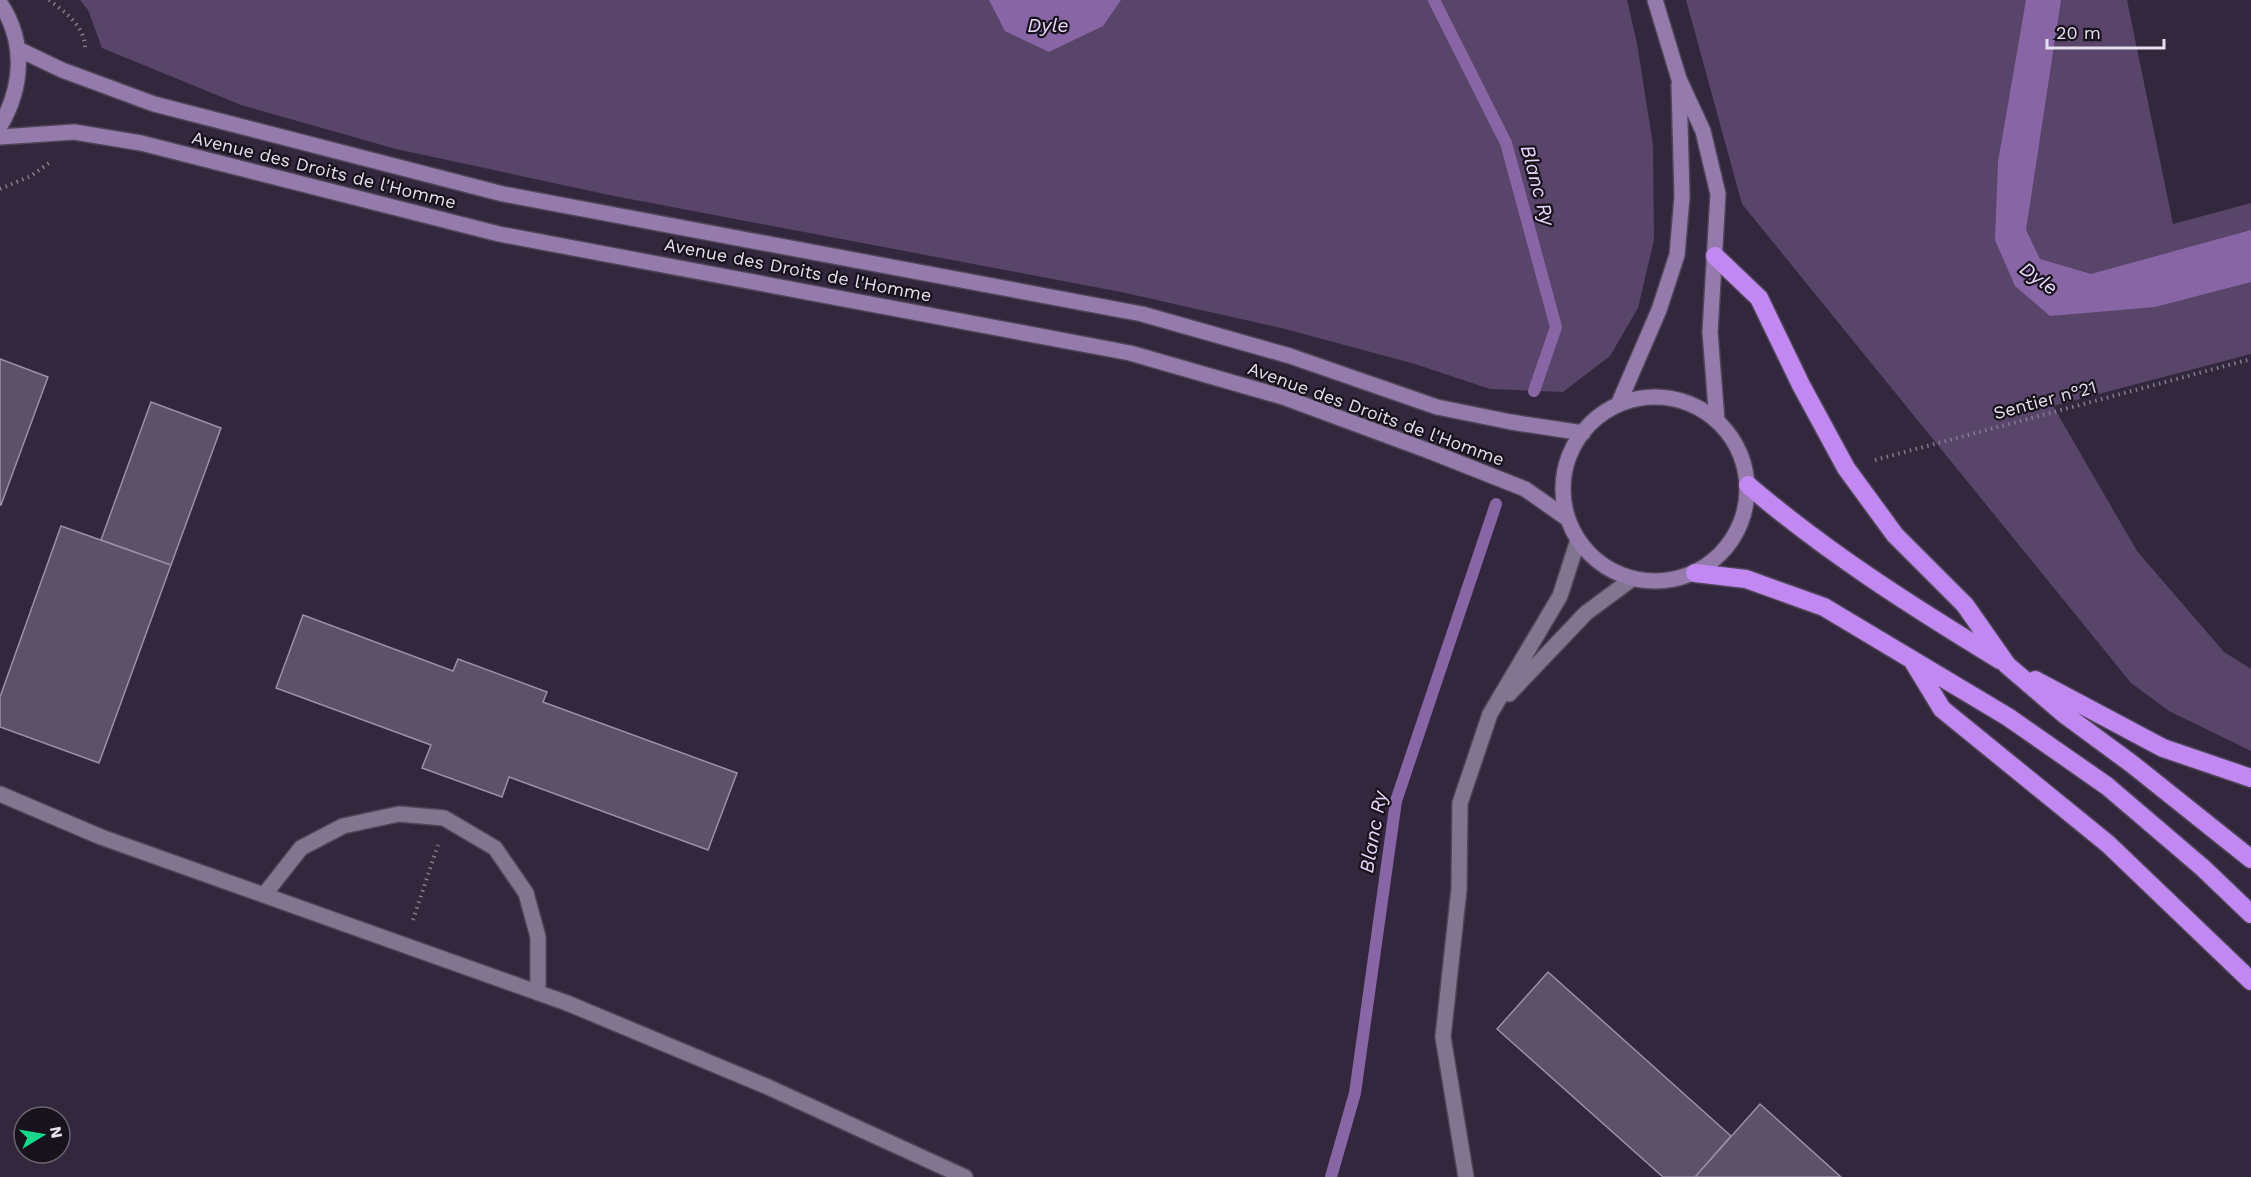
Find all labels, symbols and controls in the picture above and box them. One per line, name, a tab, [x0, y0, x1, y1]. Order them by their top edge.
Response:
scale bar	[2047, 12, 2164, 50]
water label: Dyle	[1027, 13, 1069, 37]
text: 20 m	[2056, 22, 2101, 43]
street label: Avenue des Droits de l'Homme	[190, 126, 458, 213]
water label: Blanc Ry	[1516, 142, 1561, 230]
street label: Avenue des Droits de l'Homme	[663, 233, 933, 306]
water label: Dyle	[2015, 256, 2063, 300]
street label: Avenue des Droits de l'Homme	[1245, 357, 1507, 470]
street label: Sentier n°21	[1991, 376, 2099, 423]
water label: Blanc Ry	[1354, 787, 1392, 875]
north arrow	[12, 1105, 72, 1165]
text: N	[46, 1125, 67, 1140]

